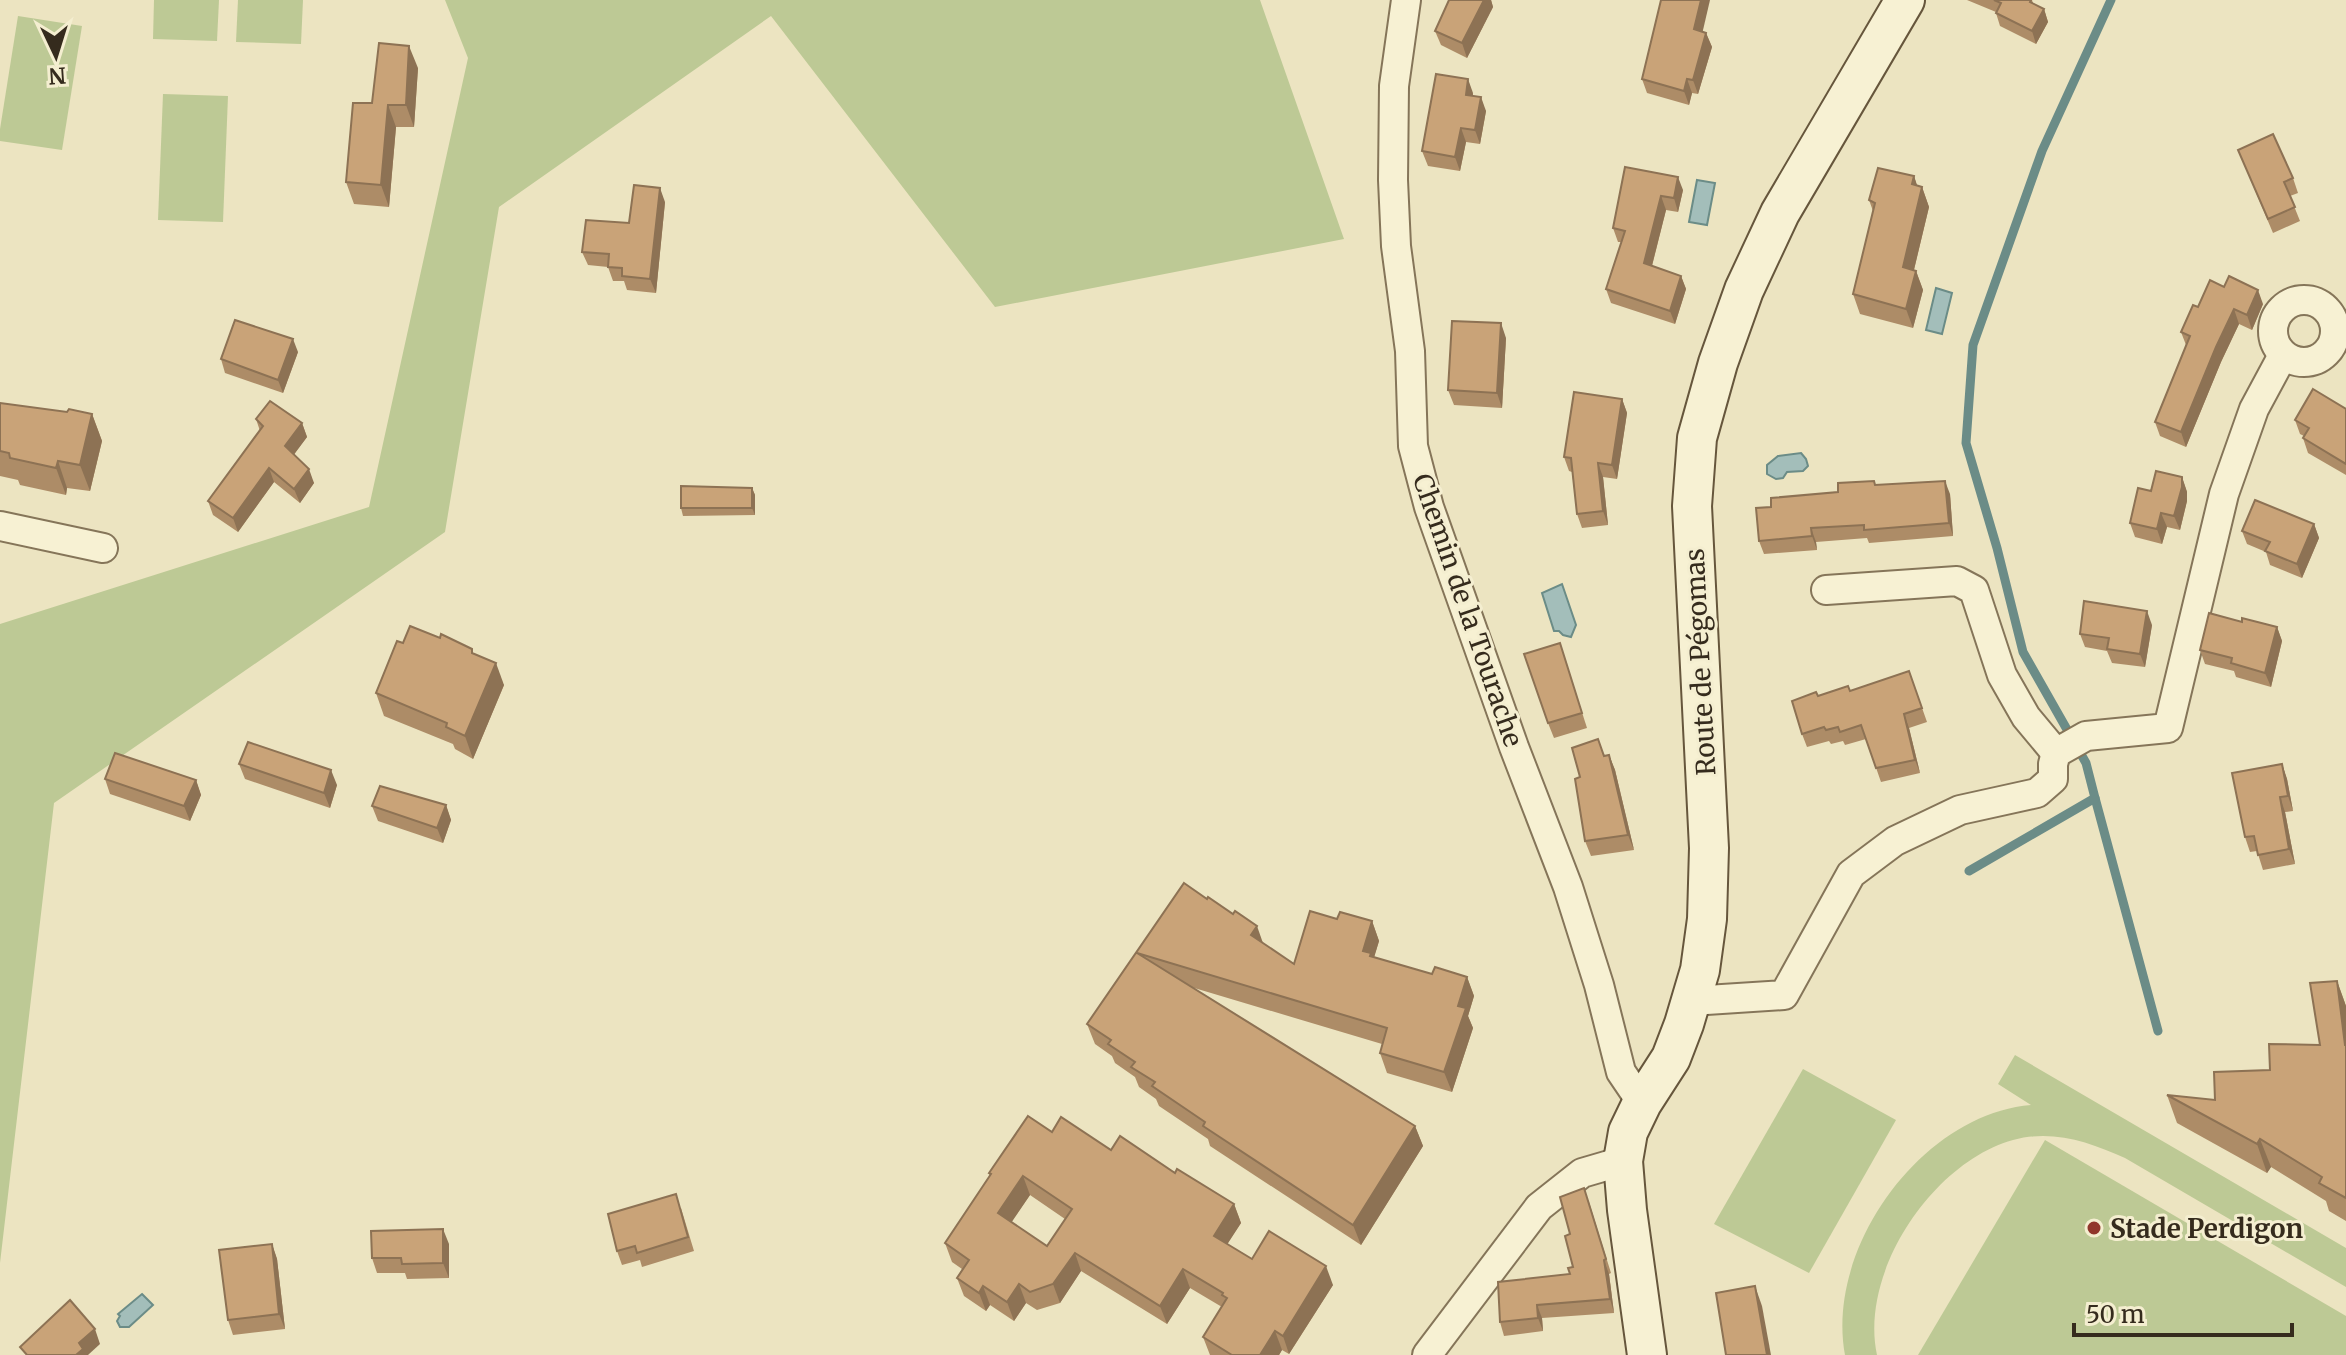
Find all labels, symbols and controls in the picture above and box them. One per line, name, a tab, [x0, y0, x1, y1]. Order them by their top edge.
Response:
north arrow	[16, 16, 96, 96]
text: N	[47, 61, 67, 91]
street label: Chemin de la Tourache	[1406, 469, 1530, 751]
street label: Route de Pégomas	[1678, 548, 1722, 776]
place label: Stade Perdigon	[2110, 1212, 2303, 1245]
marker: Stade Perdigon	[2085, 1219, 2103, 1237]
scale bar	[2074, 1287, 2292, 1337]
text: 50 m	[2086, 1299, 2145, 1330]

